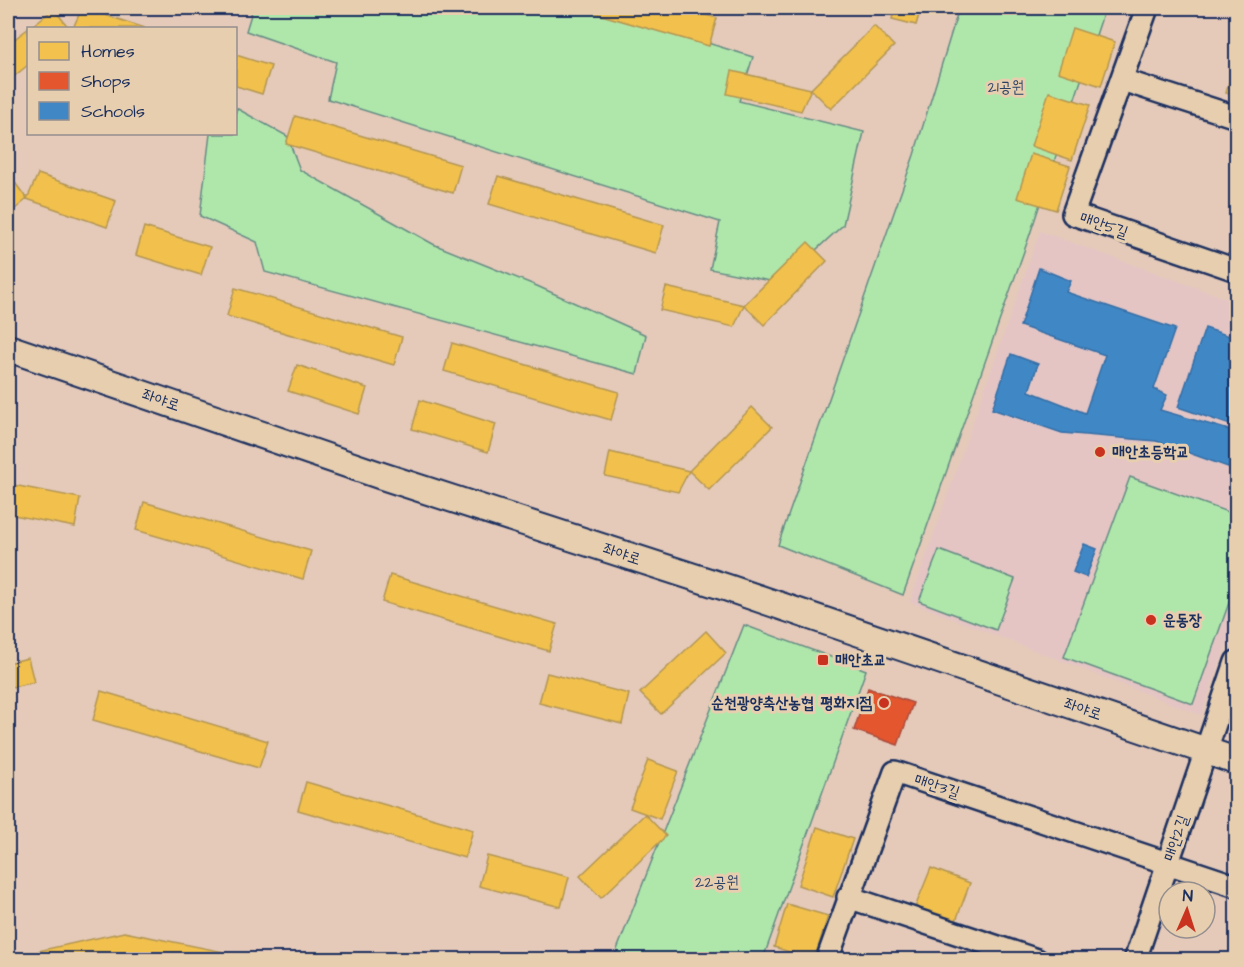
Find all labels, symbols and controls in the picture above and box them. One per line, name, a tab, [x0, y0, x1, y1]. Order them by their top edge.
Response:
legend	[27, 27, 237, 135]
text: Homes	[81, 39, 135, 64]
text: Shops	[81, 69, 131, 94]
park label: 21공원	[988, 76, 1024, 98]
text: Schools	[81, 99, 145, 124]
street label: 매안5길	[1077, 206, 1131, 244]
street label: 좌야로	[139, 383, 183, 417]
place label: 매안초등학교	[1112, 441, 1189, 463]
marker: 매안초등학교	[1093, 445, 1107, 459]
street label: 좌야로	[600, 538, 644, 570]
place label: 운동장	[1163, 609, 1202, 631]
marker: 운동장	[1144, 613, 1158, 627]
place label: 매안초교	[835, 649, 887, 671]
marker: 매안초교	[816, 653, 830, 667]
place label: 순천광양축산농협 평화지점	[711, 692, 872, 714]
street label: 좌야로	[1061, 692, 1105, 726]
marker: 순천광양축산농협 평화지점	[877, 696, 891, 710]
street label: 매안3길	[911, 768, 963, 804]
street label: 매안2길	[1158, 812, 1194, 864]
park label: 22공원	[695, 871, 739, 893]
north arrow	[1157, 880, 1217, 940]
text: N	[1182, 885, 1193, 907]

